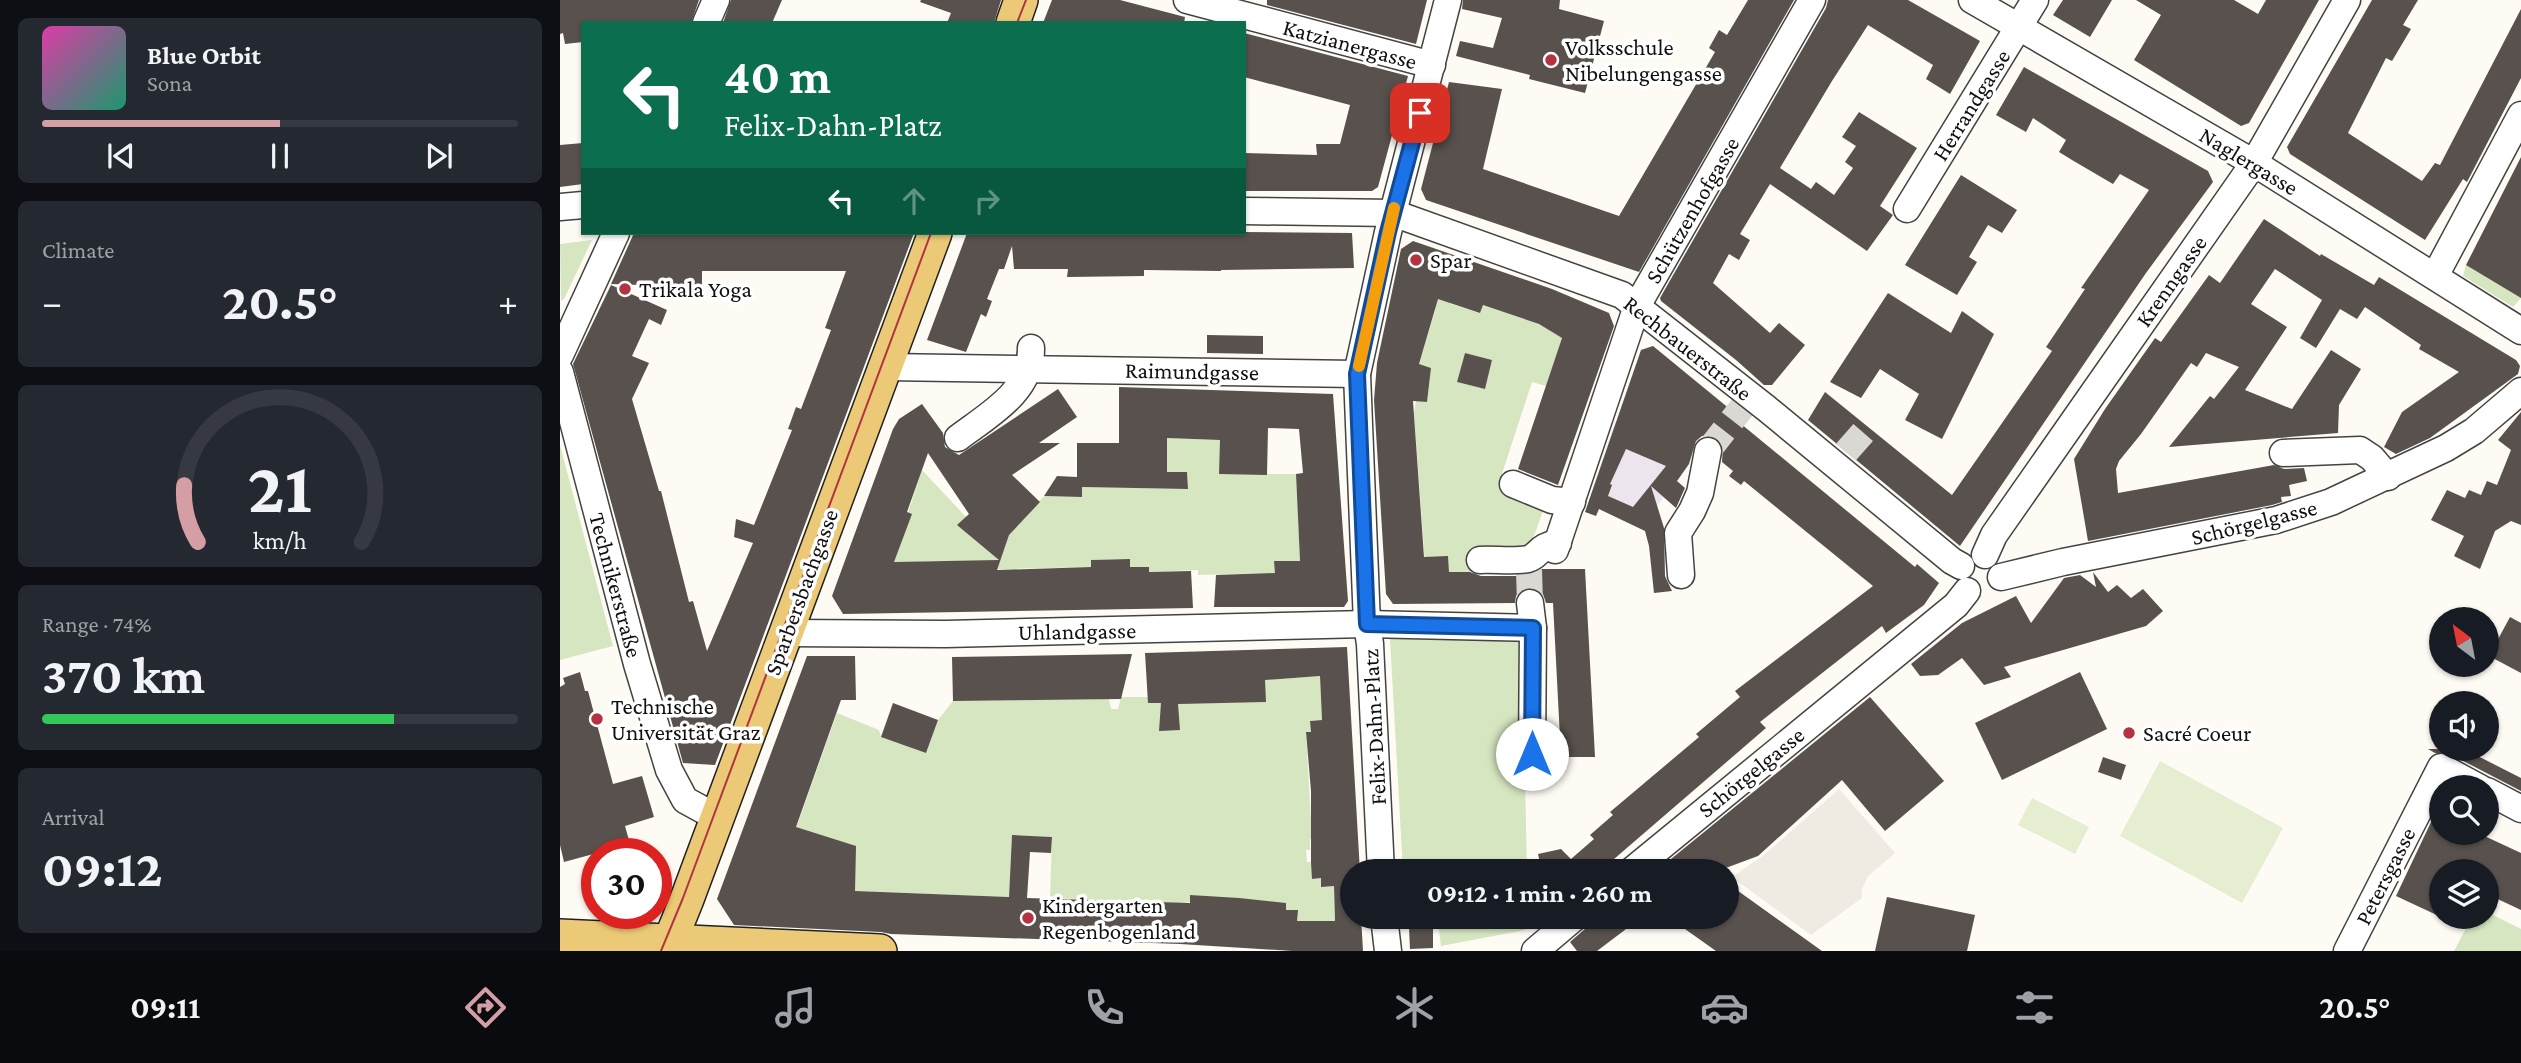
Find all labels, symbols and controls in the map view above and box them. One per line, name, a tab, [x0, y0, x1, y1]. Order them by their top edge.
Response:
street label: Katzianergasse	[1280, 14, 1420, 74]
place label: Volksschule Nibelungengasse	[1565, 34, 1722, 86]
text: Blue Orbit	[147, 41, 261, 70]
street label: Herrandgasse	[1927, 45, 2015, 165]
icon: left	[609, 49, 700, 140]
text: 40 m	[724, 49, 831, 104]
marker: Volksschule Nibelungengasse	[1543, 52, 1559, 68]
text: Sona	[147, 70, 192, 96]
pin	[1390, 83, 1450, 143]
icon: arrive	[1401, 94, 1439, 132]
text: Felix-Dahn-Platz	[724, 107, 942, 143]
street label: Naglergasse	[2195, 121, 2303, 201]
street label: Schützenhofgasse	[1640, 132, 1744, 288]
icon: previous	[102, 137, 140, 175]
icon: pause	[261, 137, 299, 175]
icon: next	[420, 137, 458, 175]
icon: left	[822, 182, 860, 220]
icon: ahead	[895, 182, 933, 220]
icon: right	[968, 182, 1006, 220]
street label: Krenngasse	[2130, 230, 2212, 332]
text: Climate	[42, 237, 114, 263]
place label: Spar	[1430, 247, 1472, 273]
marker: Spar	[1408, 252, 1424, 268]
text: 20.5°	[222, 272, 338, 330]
place label: Trikala Yoga	[639, 276, 752, 302]
text: −	[42, 281, 62, 323]
text: +	[498, 281, 518, 323]
marker: Trikala Yoga	[617, 281, 633, 297]
street label: Rechbauerstraße	[1619, 290, 1757, 406]
street label: Raimundgasse	[1125, 357, 1259, 385]
text: 21	[248, 447, 312, 528]
street label: Schörgelgasse	[2188, 494, 2320, 550]
street label: Sparbersbachgasse	[759, 506, 843, 678]
street label: Technikerstraße	[584, 510, 648, 660]
text: km/h	[253, 526, 307, 553]
north arrow	[2429, 607, 2499, 677]
map controls	[2429, 607, 2499, 929]
text: Range · 74%	[42, 611, 151, 637]
street label: Uhlandgasse	[1018, 617, 1136, 645]
text: 370 km	[42, 646, 205, 704]
street label: Felix-Dahn-Platz	[1357, 648, 1391, 806]
button: sound	[2429, 691, 2499, 761]
place label: Technische Universität Graz	[611, 693, 761, 745]
marker: Technische Universität Graz	[589, 711, 605, 727]
position arrow	[1495, 717, 1569, 791]
place label: Sacré Coeur	[2143, 720, 2251, 746]
street label: Schörgelgasse	[1693, 721, 1809, 823]
marker: Sacré Coeur	[2121, 725, 2137, 741]
button: search	[2429, 775, 2499, 845]
text: Arrival	[42, 804, 105, 830]
street label: Petersgasse	[2349, 823, 2421, 929]
speed limit sign: 30	[581, 838, 672, 929]
text: 09:12	[42, 839, 162, 897]
button: layers	[2429, 859, 2499, 929]
text: 09:12 · 1 min · 260 m	[1427, 879, 1652, 908]
place label: Kindergarten Regenbogenland	[1042, 892, 1196, 944]
marker: Kindergarten Regenbogenland	[1020, 910, 1036, 926]
icon: directions	[461, 983, 510, 1032]
icon: music	[771, 983, 820, 1032]
icon: phone	[1080, 983, 1129, 1032]
icon: climate	[1390, 983, 1439, 1032]
icon: car	[1700, 983, 1749, 1032]
icon: filters	[2010, 983, 2059, 1032]
text: 09:11	[130, 989, 200, 1025]
text: 20.5°	[2319, 989, 2391, 1025]

